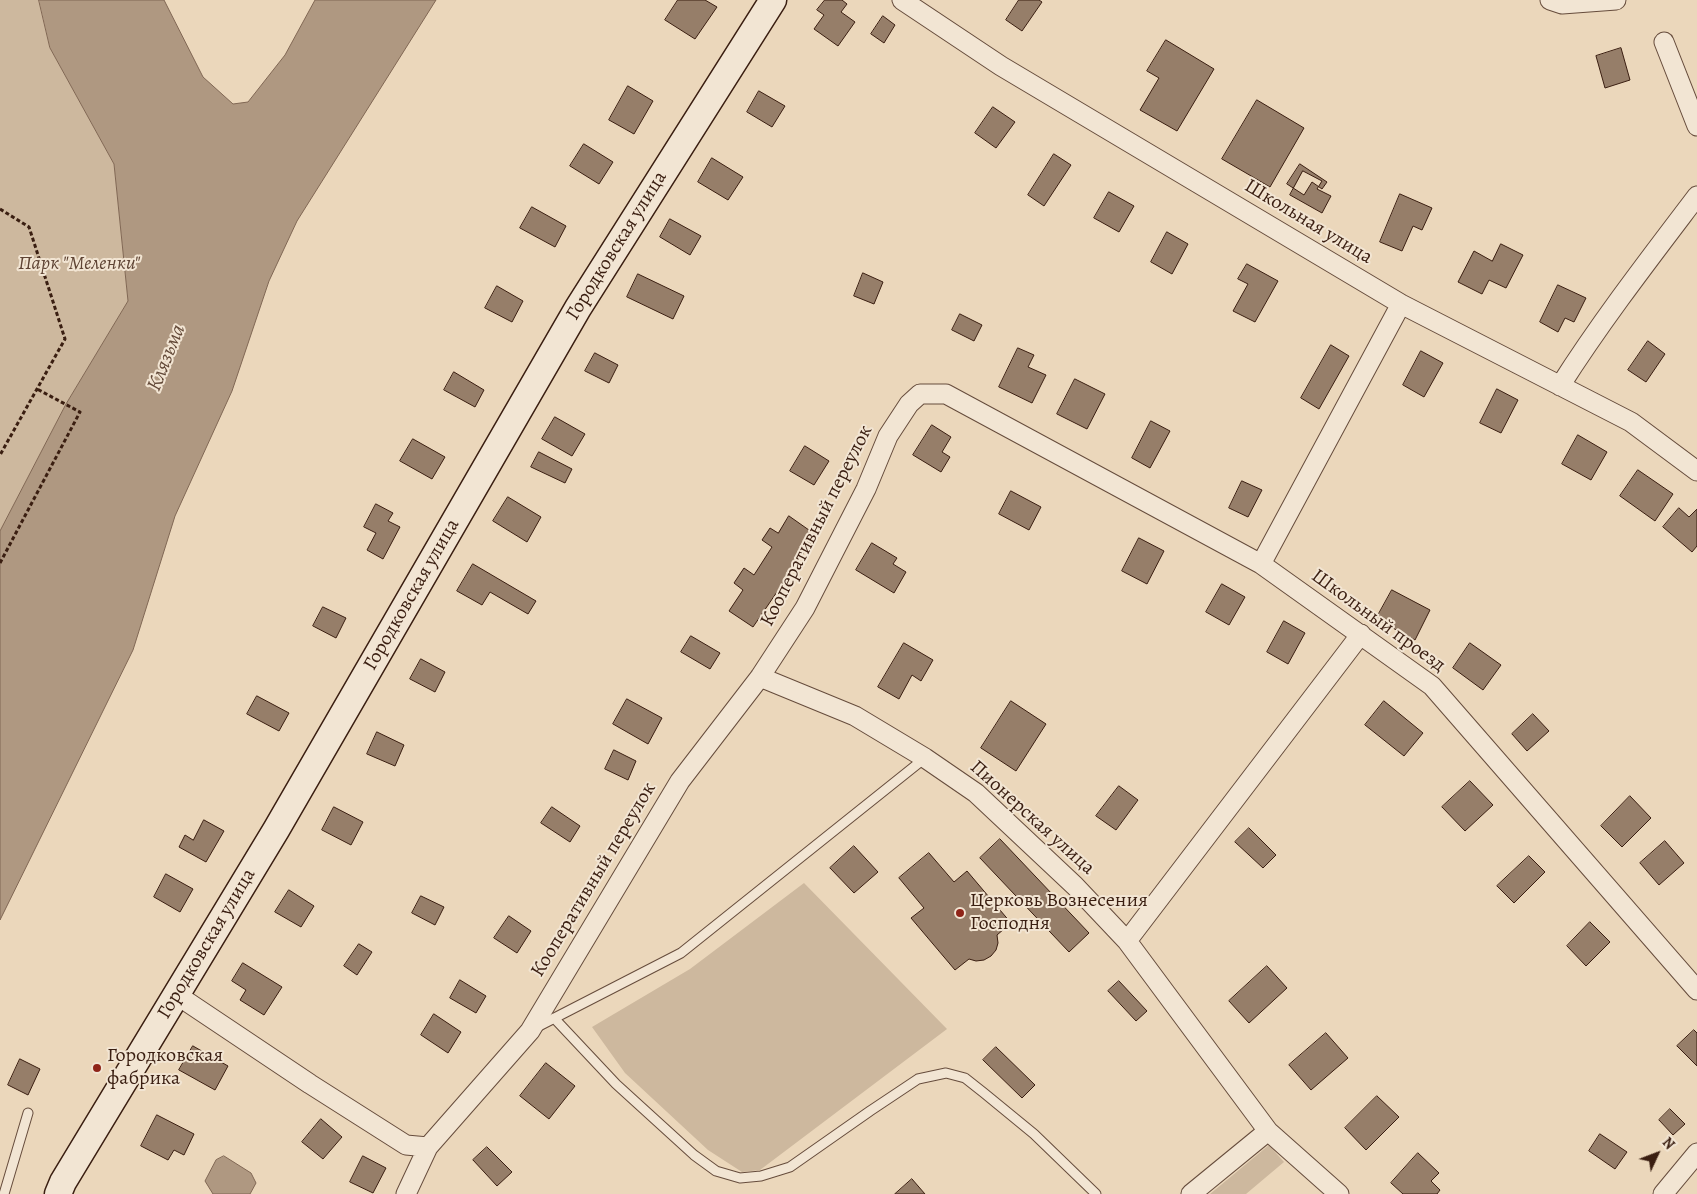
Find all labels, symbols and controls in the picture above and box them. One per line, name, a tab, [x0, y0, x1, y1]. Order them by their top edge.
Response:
street label: Городковская улица	[561, 167, 673, 325]
street label: Школьная улица	[1239, 174, 1377, 270]
park label: Парк "Меленки"	[18, 252, 140, 276]
water label: Клязьма	[142, 321, 192, 395]
street label: Кооперативный переулок	[756, 421, 878, 631]
street label: Городковская улица	[359, 515, 465, 675]
street label: Школьный проезд	[1306, 564, 1450, 678]
street label: Пионерская улица	[965, 756, 1099, 880]
street label: Кооперативный переулок	[526, 778, 662, 982]
street label: Городковская улица	[153, 864, 261, 1024]
place label: Церковь Вознесения Господня	[970, 889, 1148, 936]
marker: Церковь Вознесения Господня	[954, 907, 966, 919]
place label: Городковская фабрика	[107, 1044, 223, 1091]
marker: Городковская фабрика	[91, 1062, 103, 1074]
north arrow	[1632, 1129, 1682, 1179]
text: N	[1658, 1133, 1679, 1154]

